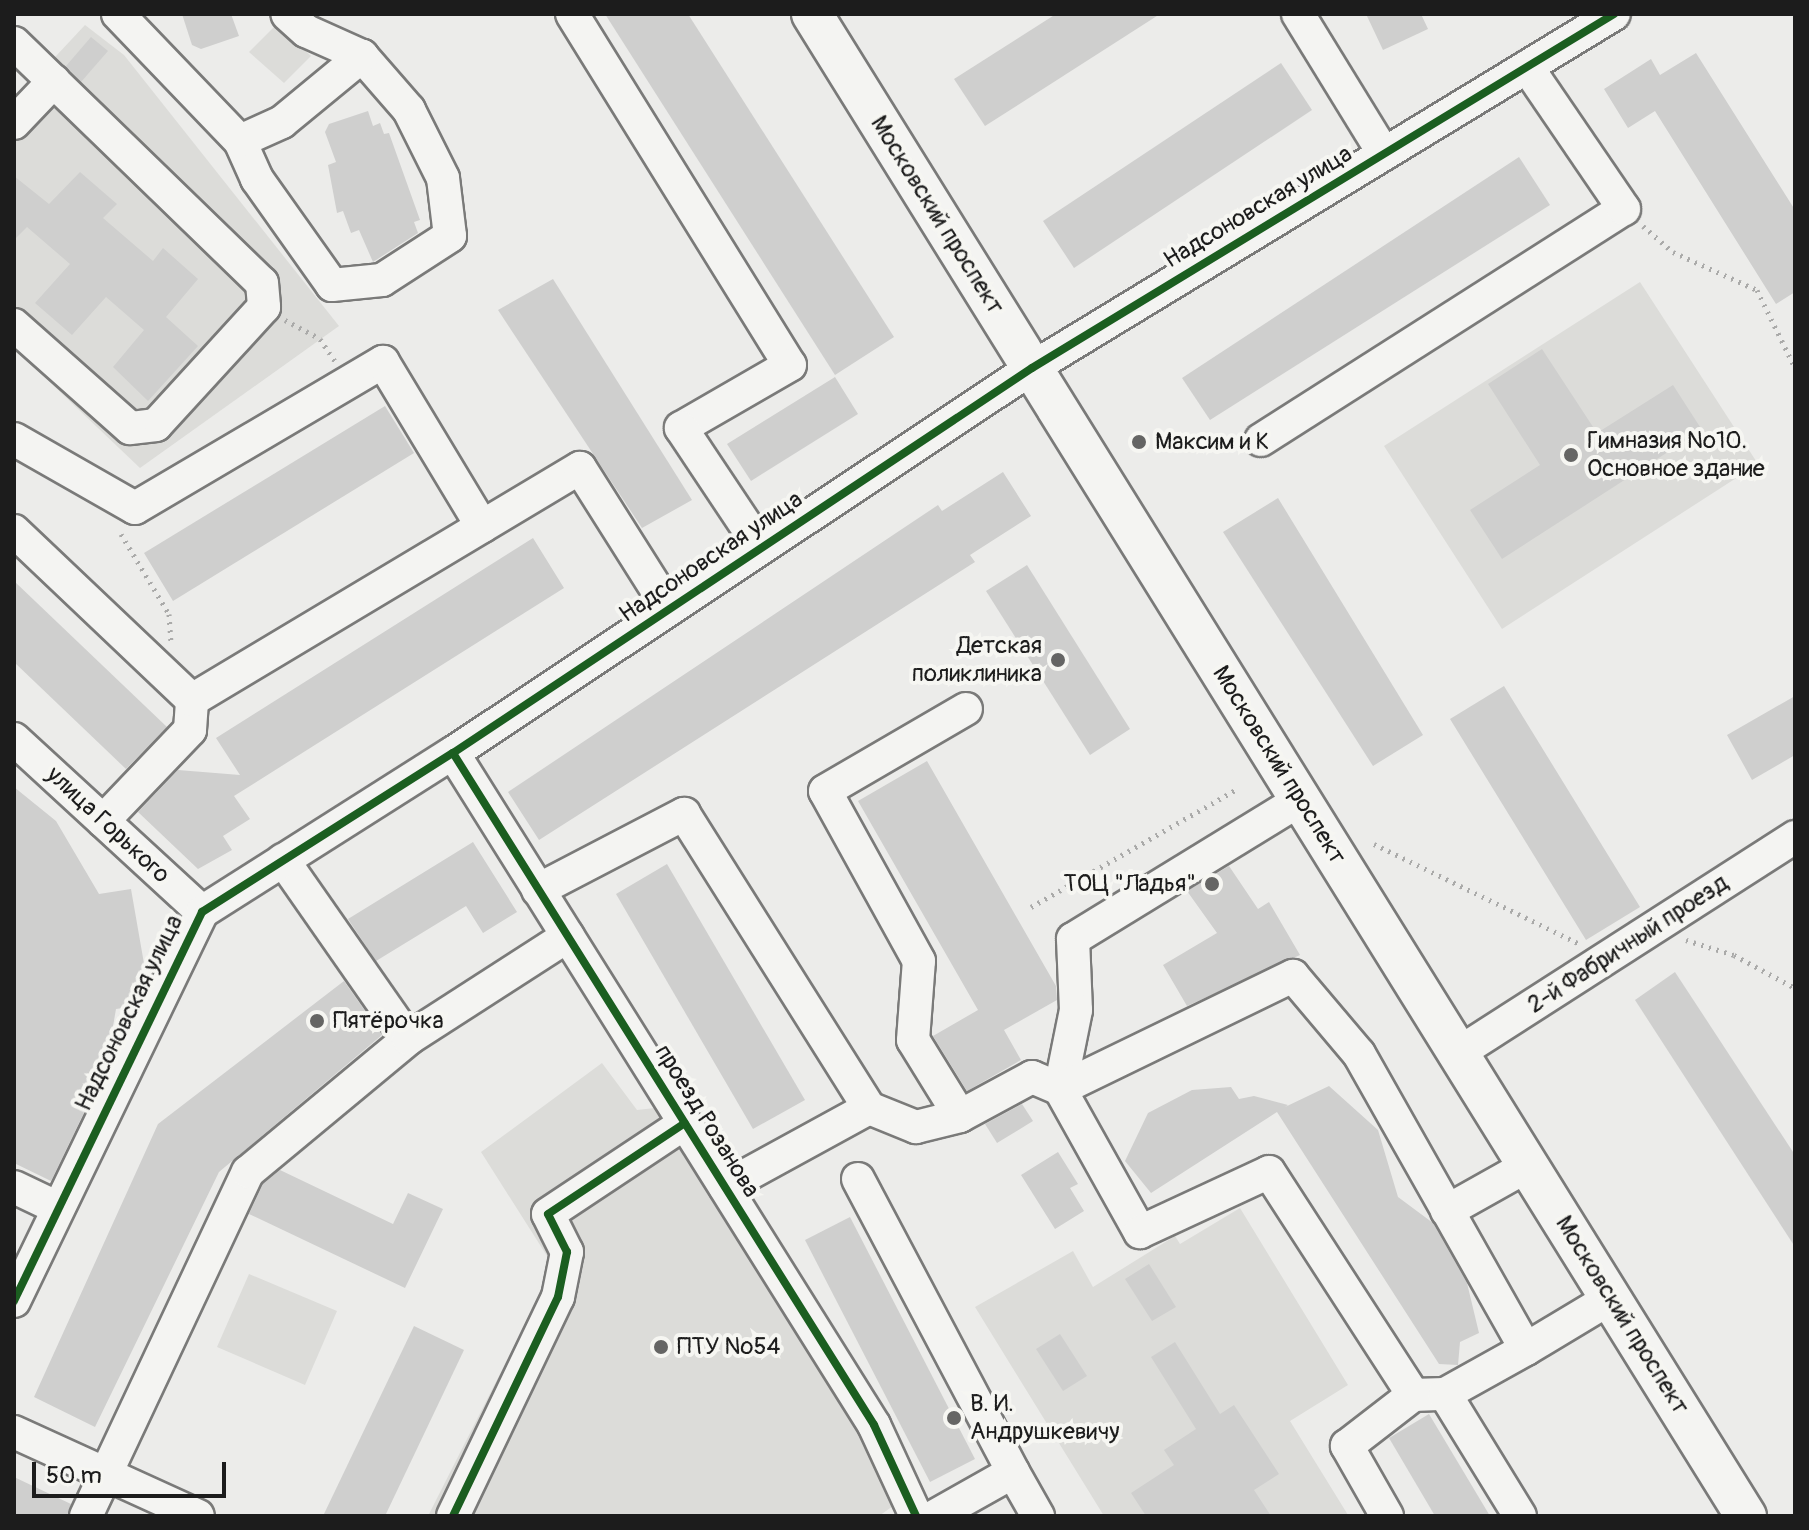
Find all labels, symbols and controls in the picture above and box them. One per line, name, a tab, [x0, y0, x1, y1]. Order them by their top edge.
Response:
street label: Московский проспект	[864, 110, 1010, 320]
street label: Надсоновская улица	[1159, 139, 1357, 275]
place label: Гимназия №10. Основное здание	[1587, 427, 1765, 483]
place label: Максим и К	[1155, 428, 1269, 456]
marker: Максим и К	[1130, 433, 1148, 451]
marker: Гимназия №10. Основное здание	[1562, 446, 1580, 464]
street label: Надсоновская улица	[614, 485, 808, 629]
place label: Детская поликлиника	[912, 632, 1042, 688]
marker: Детская поликлиника	[1049, 651, 1067, 669]
street label: Московский проспект	[1206, 660, 1352, 870]
street label: улица Горького	[40, 761, 176, 889]
street label: 2-й Фабричный проезд	[1522, 868, 1734, 1020]
place label: ТОЦ "Ладья"	[1063, 870, 1196, 898]
marker: ТОЦ "Ладья"	[1203, 875, 1221, 893]
street label: Надсоновская улица	[69, 910, 189, 1116]
place label: Пятёрочка	[333, 1007, 444, 1035]
marker: Пятёрочка	[308, 1012, 326, 1030]
street label: проезд Розанова	[648, 1039, 766, 1203]
street label: Московский проспект	[1549, 1210, 1695, 1420]
place label: ПТУ №54	[677, 1333, 780, 1361]
marker: ПТУ №54	[652, 1338, 670, 1356]
place label: В. И. Андрушкевичу	[970, 1390, 1120, 1446]
marker: В. И. Андрушкевичу	[945, 1409, 963, 1427]
scale bar	[36, 1446, 230, 1496]
text: 50 m	[46, 1461, 102, 1490]

